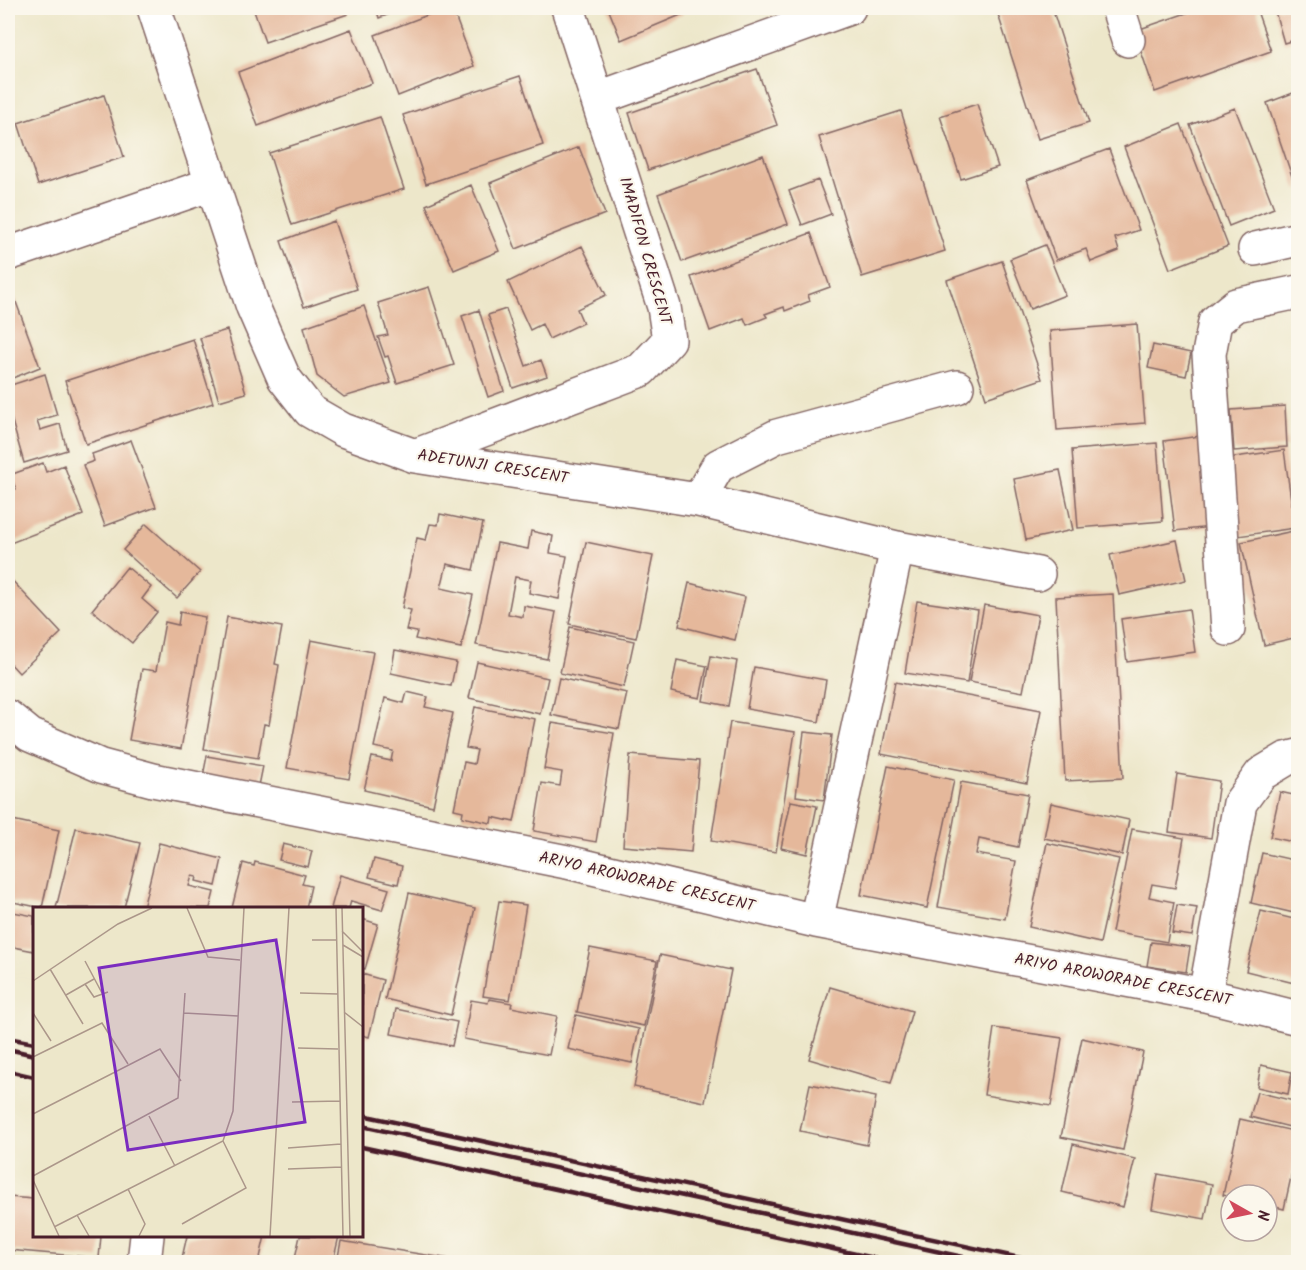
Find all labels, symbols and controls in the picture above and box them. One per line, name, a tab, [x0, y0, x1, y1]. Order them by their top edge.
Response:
street label: IMADIFON CRESCENT	[612, 174, 679, 329]
street label: ADETUNJI CRESCENT	[416, 443, 572, 491]
street label: ARIYO AROWORADE CRESCENT	[537, 845, 759, 919]
inset map	[33, 907, 363, 1237]
street label: ARIYO AROWORADE CRESCENT	[1012, 947, 1235, 1014]
north arrow	[1219, 1183, 1279, 1243]
text: N	[1249, 1208, 1275, 1222]

